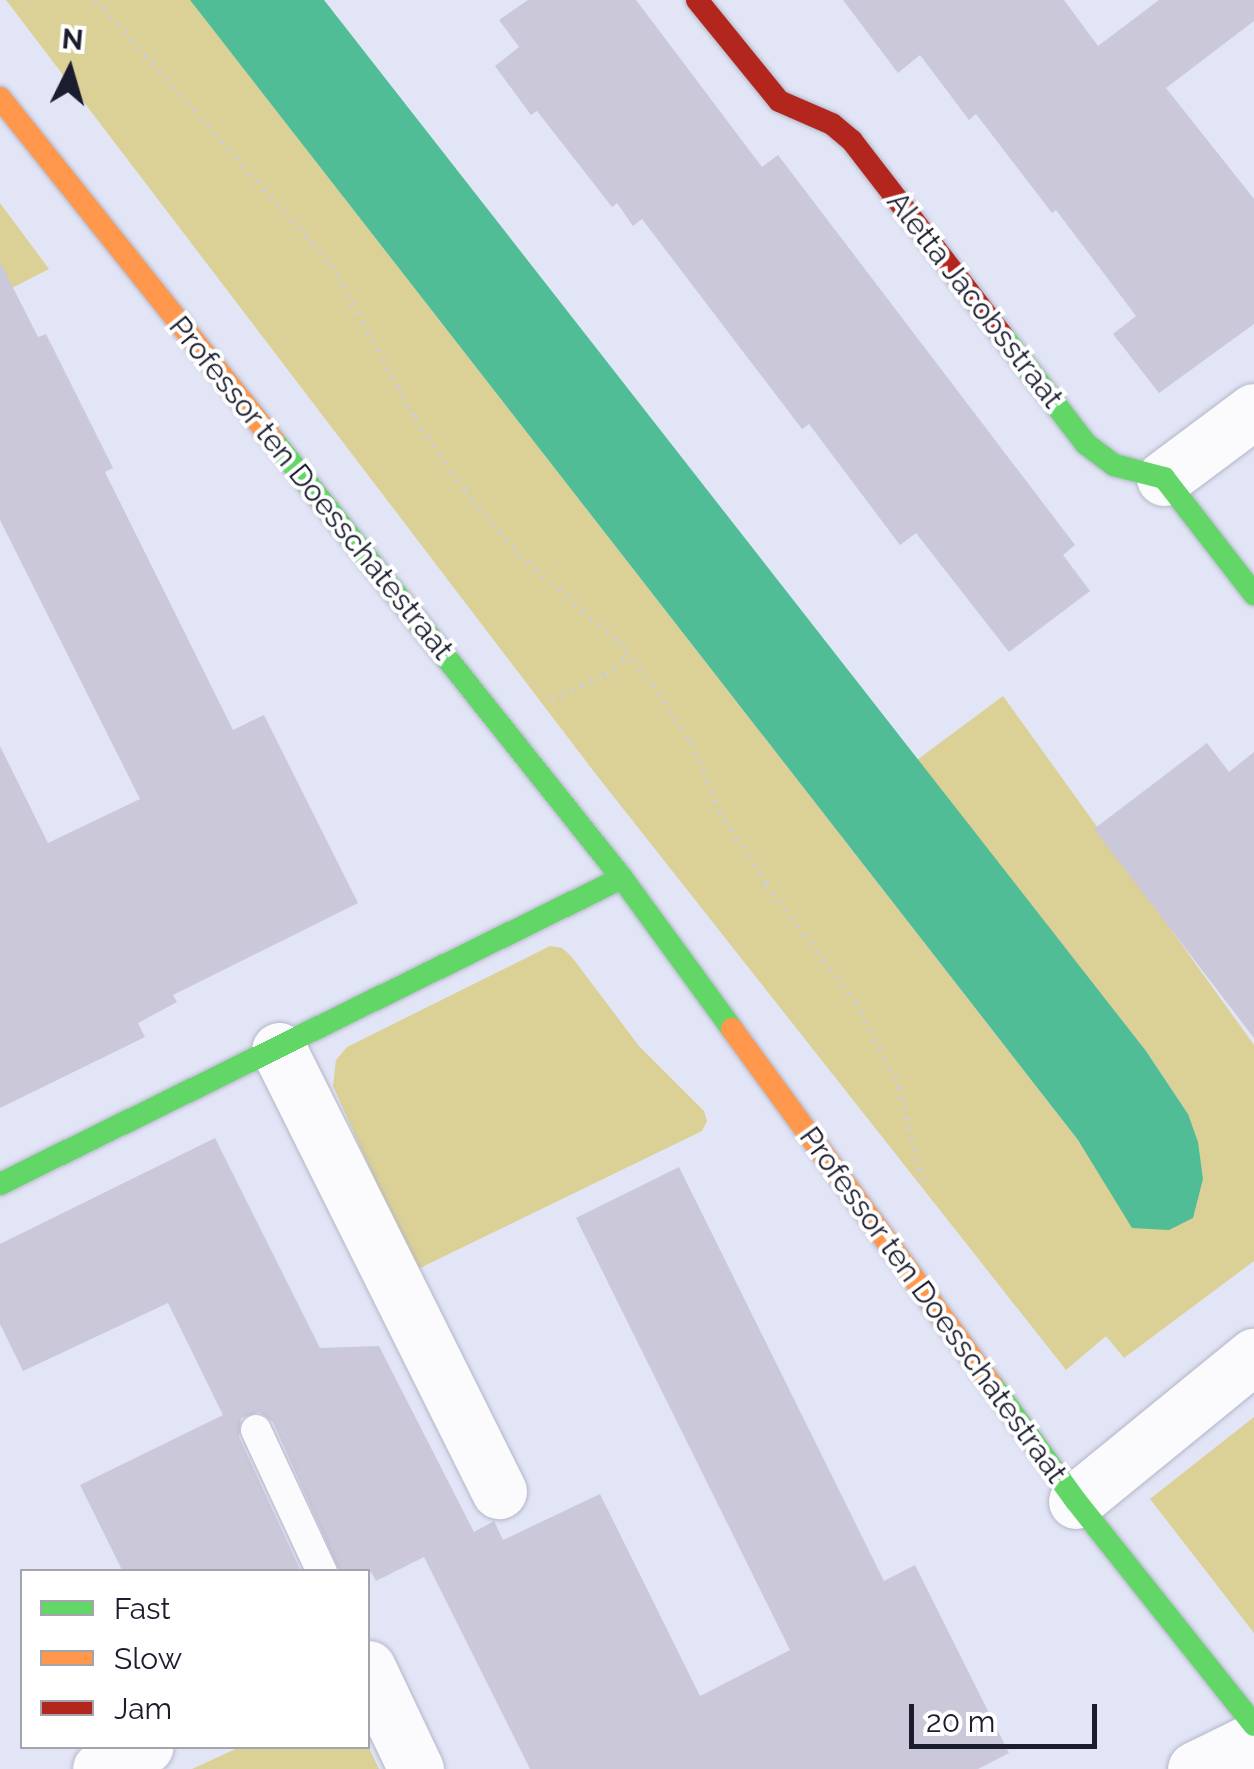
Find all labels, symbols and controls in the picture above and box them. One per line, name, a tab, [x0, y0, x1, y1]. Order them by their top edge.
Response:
north arrow	[20, 20, 120, 120]
text: N	[61, 22, 85, 57]
street label: Aletta Jacobsstraat	[879, 184, 1071, 416]
street label: Professor ten Doesschatestraat	[161, 309, 461, 667]
street label: Professor ten Doesschatestraat	[791, 1120, 1075, 1490]
legend	[20, 1569, 370, 1749]
text: Fast	[114, 1591, 171, 1626]
text: Slow	[114, 1641, 182, 1676]
scale bar	[914, 1684, 1102, 1746]
text: Jam	[114, 1691, 172, 1726]
text: 20 m	[926, 1704, 995, 1739]

